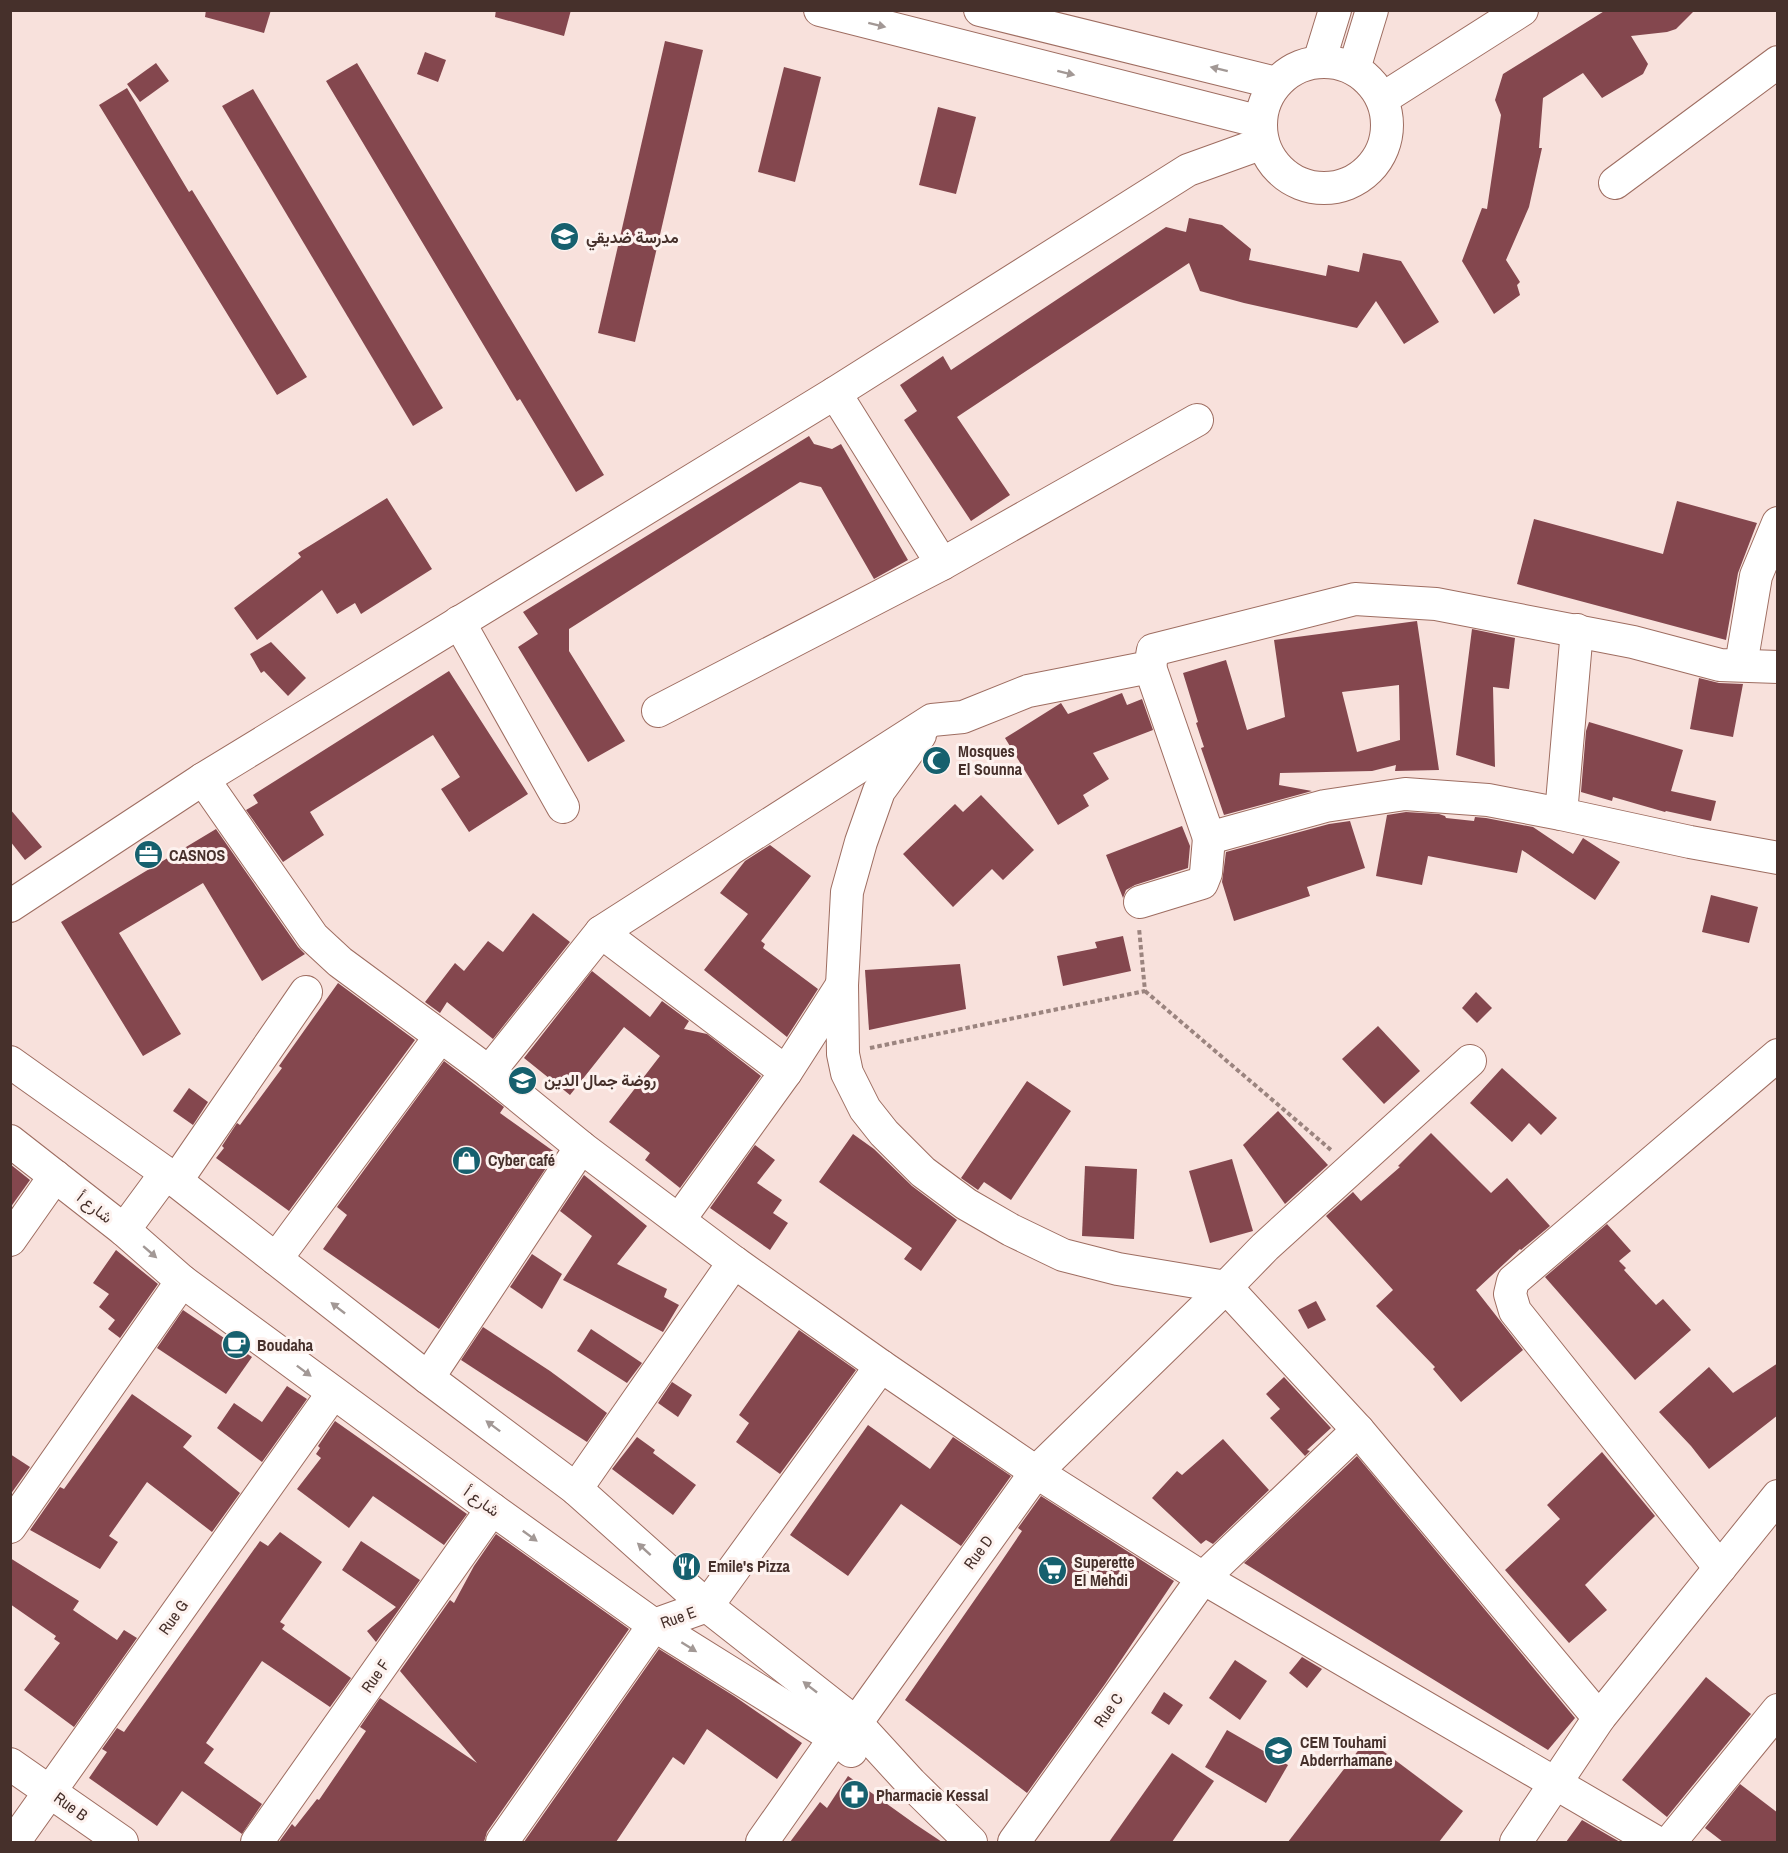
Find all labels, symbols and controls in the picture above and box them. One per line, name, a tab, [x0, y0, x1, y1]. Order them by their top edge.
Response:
one-way arrow	[868, 20, 886, 30]
one-way arrow	[1210, 64, 1229, 74]
one-way arrow	[1057, 68, 1075, 78]
school or university icon: مدرسة ضديقي	[549, 221, 581, 253]
place label: مدرسة ضديقي	[586, 226, 679, 251]
place label: Mosques El Sounna	[958, 740, 1023, 780]
mosque icon: Mosques El Sounna	[921, 744, 953, 776]
office icon: CASNOS	[132, 839, 164, 871]
place label: CASNOS	[169, 844, 225, 866]
school or university icon: روضة جمال الدين	[507, 1064, 539, 1096]
place label: روضة جمال الدين	[544, 1069, 657, 1091]
shop icon: Cyber café	[451, 1144, 483, 1176]
place label: Cyber café	[488, 1149, 555, 1171]
street label: شارع أ	[72, 1186, 117, 1229]
one-way arrow	[142, 1245, 157, 1258]
one-way arrow	[330, 1301, 346, 1314]
cafe icon: Boudaha	[220, 1329, 252, 1361]
place label: Boudaha	[257, 1334, 314, 1356]
one-way arrow	[297, 1365, 312, 1377]
one-way arrow	[485, 1421, 500, 1433]
street label: شارع أ	[459, 1480, 504, 1522]
one-way arrow	[522, 1529, 537, 1541]
street label: Rue D	[958, 1530, 998, 1574]
one-way arrow	[637, 1543, 652, 1556]
restaurant icon: Emile's Pizza	[671, 1550, 703, 1582]
place label: Superette El Mehdi	[1074, 1551, 1135, 1591]
place label: Emile's Pizza	[708, 1555, 791, 1577]
supermarket icon: Superette El Mehdi	[1037, 1555, 1069, 1587]
street label: Rue G	[153, 1595, 193, 1639]
street label: Rue E	[657, 1600, 699, 1634]
one-way arrow	[681, 1642, 698, 1653]
street label: Rue F	[356, 1655, 394, 1697]
one-way arrow	[802, 1681, 818, 1694]
street label: Rue C	[1088, 1688, 1128, 1732]
place label: CEM Touhami Abderrhamane	[1300, 1731, 1393, 1771]
school or university icon: CEM Touhami Abderrhamane	[1263, 1735, 1295, 1767]
pharmacy icon: Pharmacie Kessal	[839, 1779, 871, 1811]
place label: Pharmacie Kessal	[876, 1784, 988, 1806]
street label: Rue B	[50, 1786, 92, 1826]

